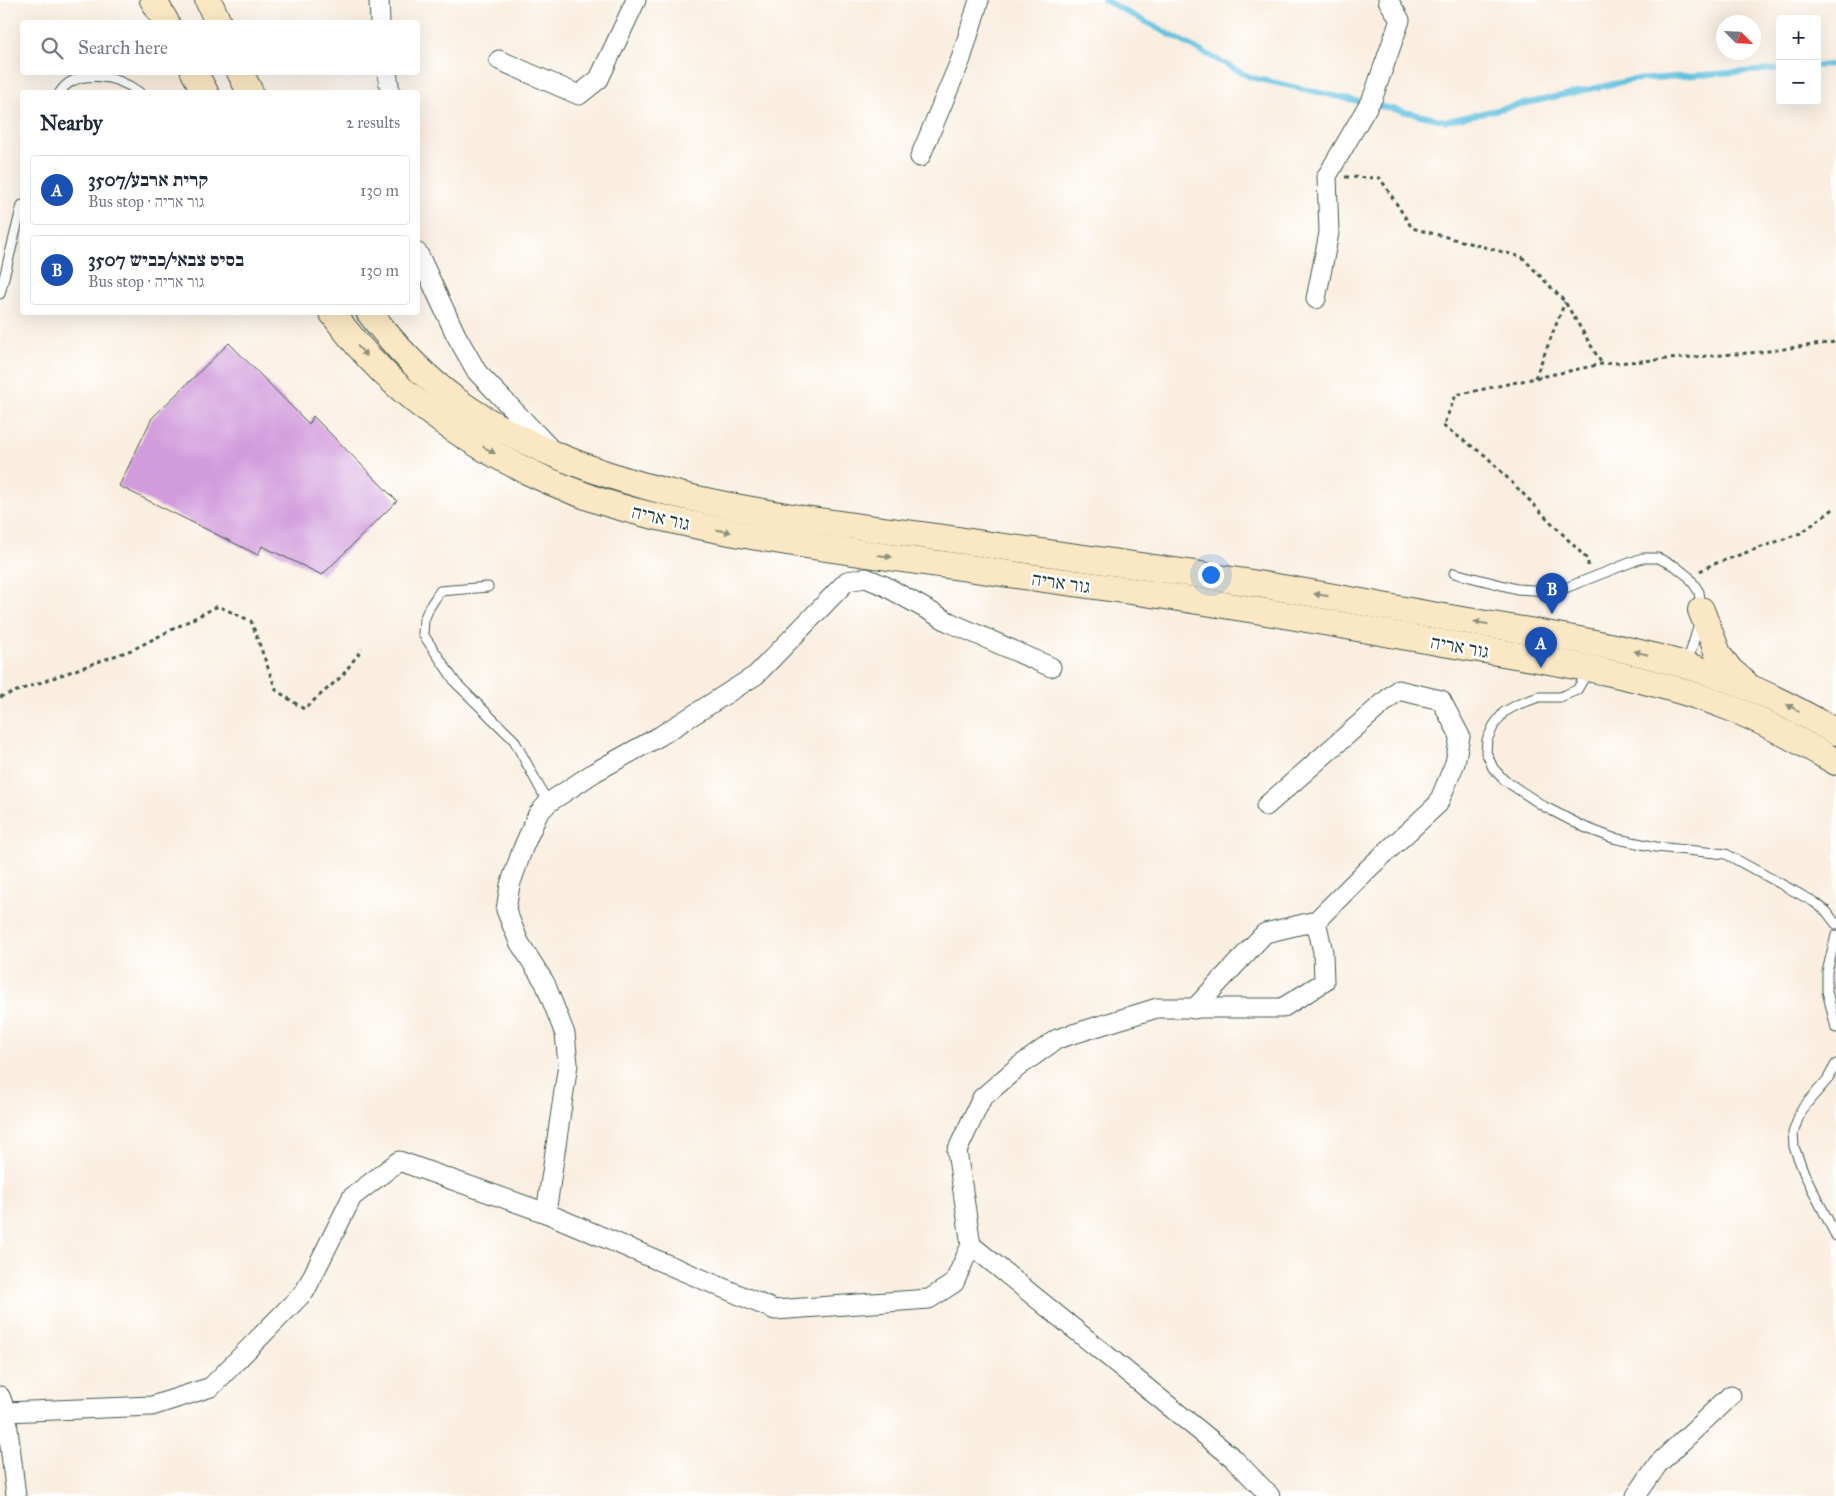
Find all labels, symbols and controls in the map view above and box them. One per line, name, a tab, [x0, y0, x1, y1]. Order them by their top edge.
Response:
north arrow	[1716, 15, 1761, 60]
map controls	[1776, 15, 1821, 105]
button: +	[1776, 15, 1821, 60]
search box	[20, 20, 420, 75]
icon: search	[38, 34, 66, 62]
text: Search here	[78, 36, 168, 59]
button: −	[1776, 60, 1821, 105]
text: Nearby	[40, 110, 103, 136]
text: 2 results	[346, 113, 400, 132]
text: קרית ארבע/3507	[88, 168, 208, 191]
text: A	[52, 181, 62, 200]
text: 130 m	[360, 181, 399, 200]
text: Bus stop · גור אריה	[88, 192, 204, 211]
text: בסיס צבאי/כביש 3507	[88, 248, 244, 271]
text: B	[52, 261, 62, 280]
text: 130 m	[360, 261, 399, 280]
text: Bus stop · גור אריה	[88, 272, 204, 291]
one-way arrow	[356, 344, 368, 356]
one-way arrow	[483, 446, 496, 455]
street label: גור אריה	[629, 500, 692, 535]
one-way arrow	[717, 527, 733, 535]
one-way arrow	[877, 553, 893, 561]
your location	[1198, 562, 1224, 588]
street label: גור אריה	[1030, 567, 1092, 598]
pin: B	[1536, 573, 1568, 614]
one-way arrow	[1313, 591, 1329, 599]
one-way arrow	[1473, 619, 1489, 627]
pin: A	[1525, 627, 1557, 668]
street label: גור אריה	[1429, 630, 1491, 663]
one-way arrow	[1633, 649, 1648, 657]
one-way arrow	[1786, 704, 1801, 712]

